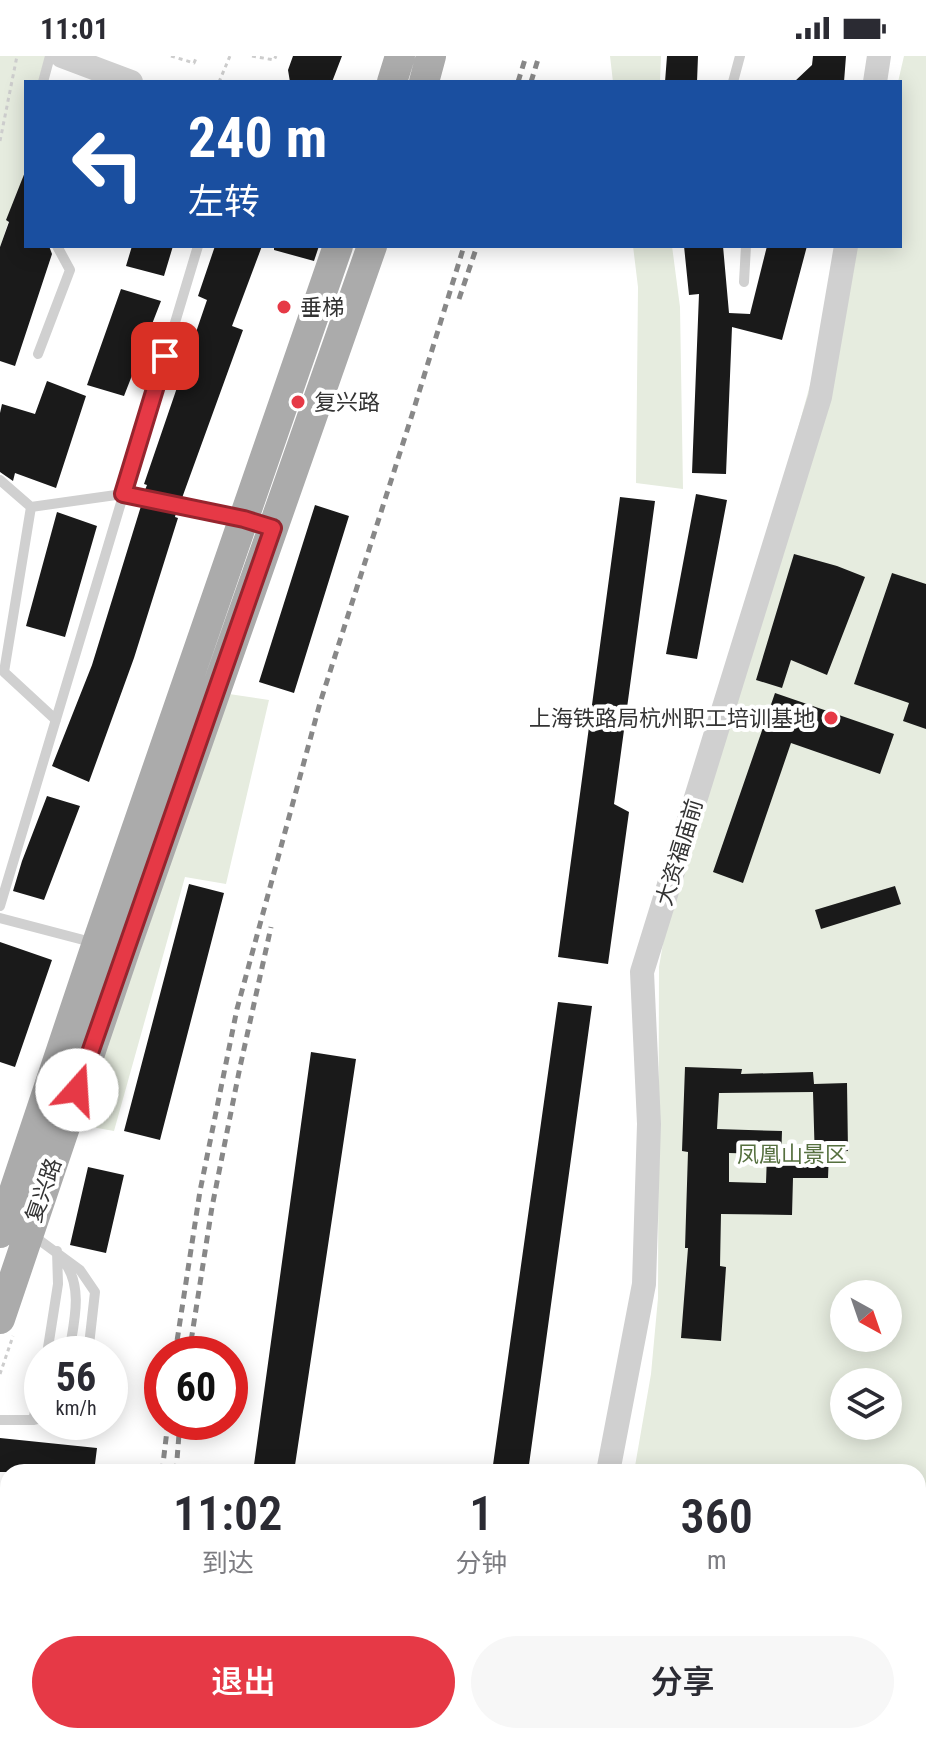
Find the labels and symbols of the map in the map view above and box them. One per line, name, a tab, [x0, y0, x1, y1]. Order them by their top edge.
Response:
place label: 垂梯	[300, 295, 344, 320]
marker: 垂梯	[275, 298, 293, 316]
pin	[131, 322, 199, 390]
place label: 复兴路	[314, 390, 380, 415]
marker: 复兴路	[289, 393, 307, 411]
place label: 上海铁路局杭州职工培训基地	[529, 706, 815, 731]
marker: 上海铁路局杭州职工培训基地	[822, 709, 840, 727]
street label: 大资福庙前	[651, 796, 708, 908]
position arrow	[35, 1048, 119, 1132]
park label: 凤凰山景区	[737, 1142, 847, 1167]
street label: 复兴路	[21, 1155, 66, 1225]
north arrow	[830, 1280, 902, 1352]
speed limit sign: 60	[144, 1336, 248, 1440]

